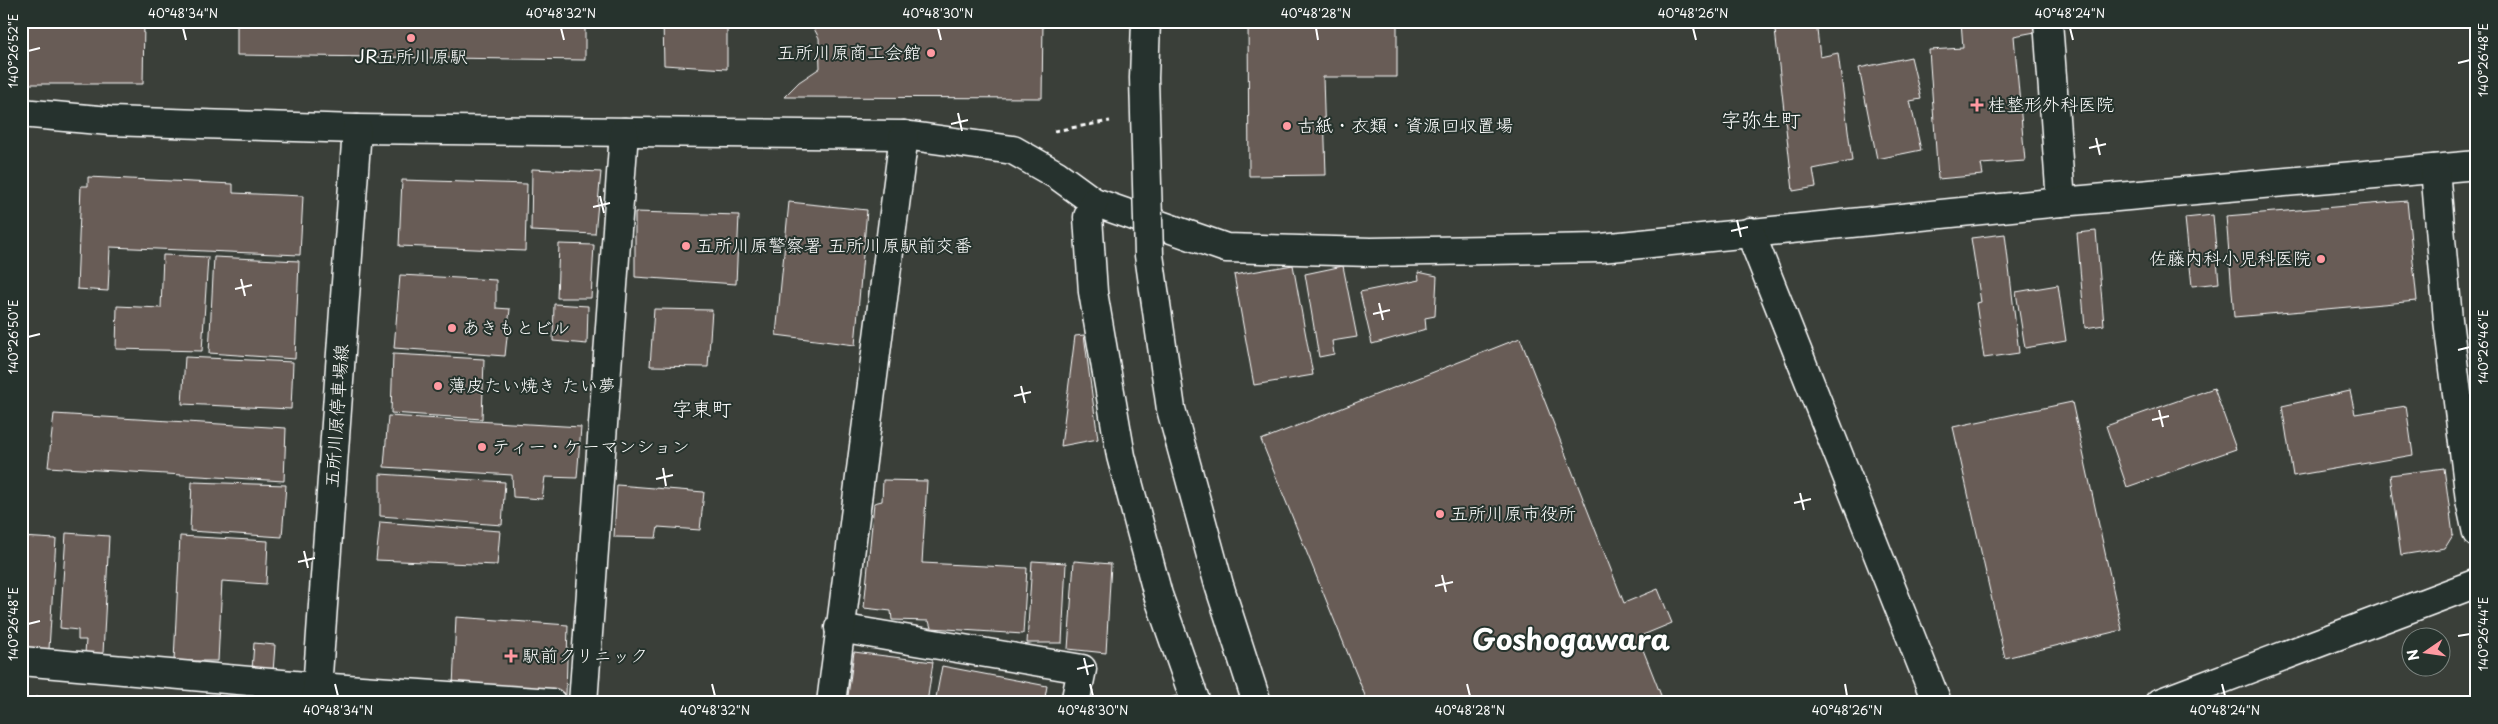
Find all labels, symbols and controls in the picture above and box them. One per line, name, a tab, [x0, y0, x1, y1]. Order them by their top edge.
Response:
text: 40°48'34"N	[148, 4, 218, 22]
text: 40°48'32"N	[526, 4, 596, 22]
text: 40°48'30"N	[903, 4, 973, 22]
text: 40°48'28"N	[1281, 4, 1351, 22]
text: 40°48'26"N	[1658, 4, 1728, 22]
text: 40°48'24"N	[2035, 4, 2105, 22]
text: 140°26'52"E	[4, 14, 22, 88]
text: 140°26'48"E	[2474, 23, 2492, 97]
marker: JR五所川原駅	[405, 32, 417, 44]
place label: 五所川原商工会館	[777, 38, 921, 65]
place label: JR五所川原駅	[354, 42, 468, 69]
marker: 五所川原商工会館	[925, 47, 937, 59]
place label: 桂整形外科医院	[1988, 90, 2114, 117]
marker: 桂整形外科医院	[1970, 98, 1984, 112]
district label: 字弥生町	[1721, 104, 1801, 134]
place label: 古紙・衣類・資源回収置場	[1297, 111, 1513, 138]
marker: 古紙・衣類・資源回収置場	[1281, 120, 1293, 132]
place label: 五所川原警察署 五所川原駅前交番	[696, 231, 972, 258]
marker: 五所川原警察署 五所川原駅前交番	[680, 240, 692, 252]
place label: 佐藤内科小児科医院	[2149, 244, 2311, 271]
marker: 佐藤内科小児科医院	[2315, 253, 2327, 265]
text: 140°26'50"E	[4, 300, 22, 374]
text: 140°26'46"E	[2474, 310, 2492, 384]
place label: あきもとビル	[462, 313, 570, 340]
marker: あきもとビル	[446, 322, 458, 334]
street label: 五所川原停車場線	[317, 343, 354, 489]
place label: 薄皮たい焼き たい夢	[448, 371, 616, 398]
marker: 薄皮たい焼き たい夢	[432, 380, 444, 392]
district label: 字東町	[672, 393, 732, 423]
place label: ティー・ケーマンション	[492, 432, 690, 459]
marker: ティー・ケーマンション	[476, 441, 488, 453]
place label: 五所川原市役所	[1450, 499, 1576, 526]
marker: 五所川原市役所	[1434, 508, 1446, 520]
text: 140°26'48"E	[4, 587, 22, 661]
text: 140°26'44"E	[2474, 597, 2492, 671]
district label: Goshogawara	[1472, 617, 1670, 660]
north arrow	[2400, 626, 2450, 676]
place label: 駅前クリニック	[522, 641, 648, 668]
text: N	[2401, 647, 2424, 663]
marker: 駅前クリニック	[504, 649, 518, 663]
text: 40°48'34"N	[303, 701, 373, 719]
text: 40°48'32"N	[680, 701, 750, 719]
text: 40°48'30"N	[1058, 701, 1128, 719]
text: 40°48'28"N	[1435, 701, 1505, 719]
text: 40°48'26"N	[1812, 701, 1882, 719]
text: 40°48'24"N	[2190, 701, 2260, 719]

